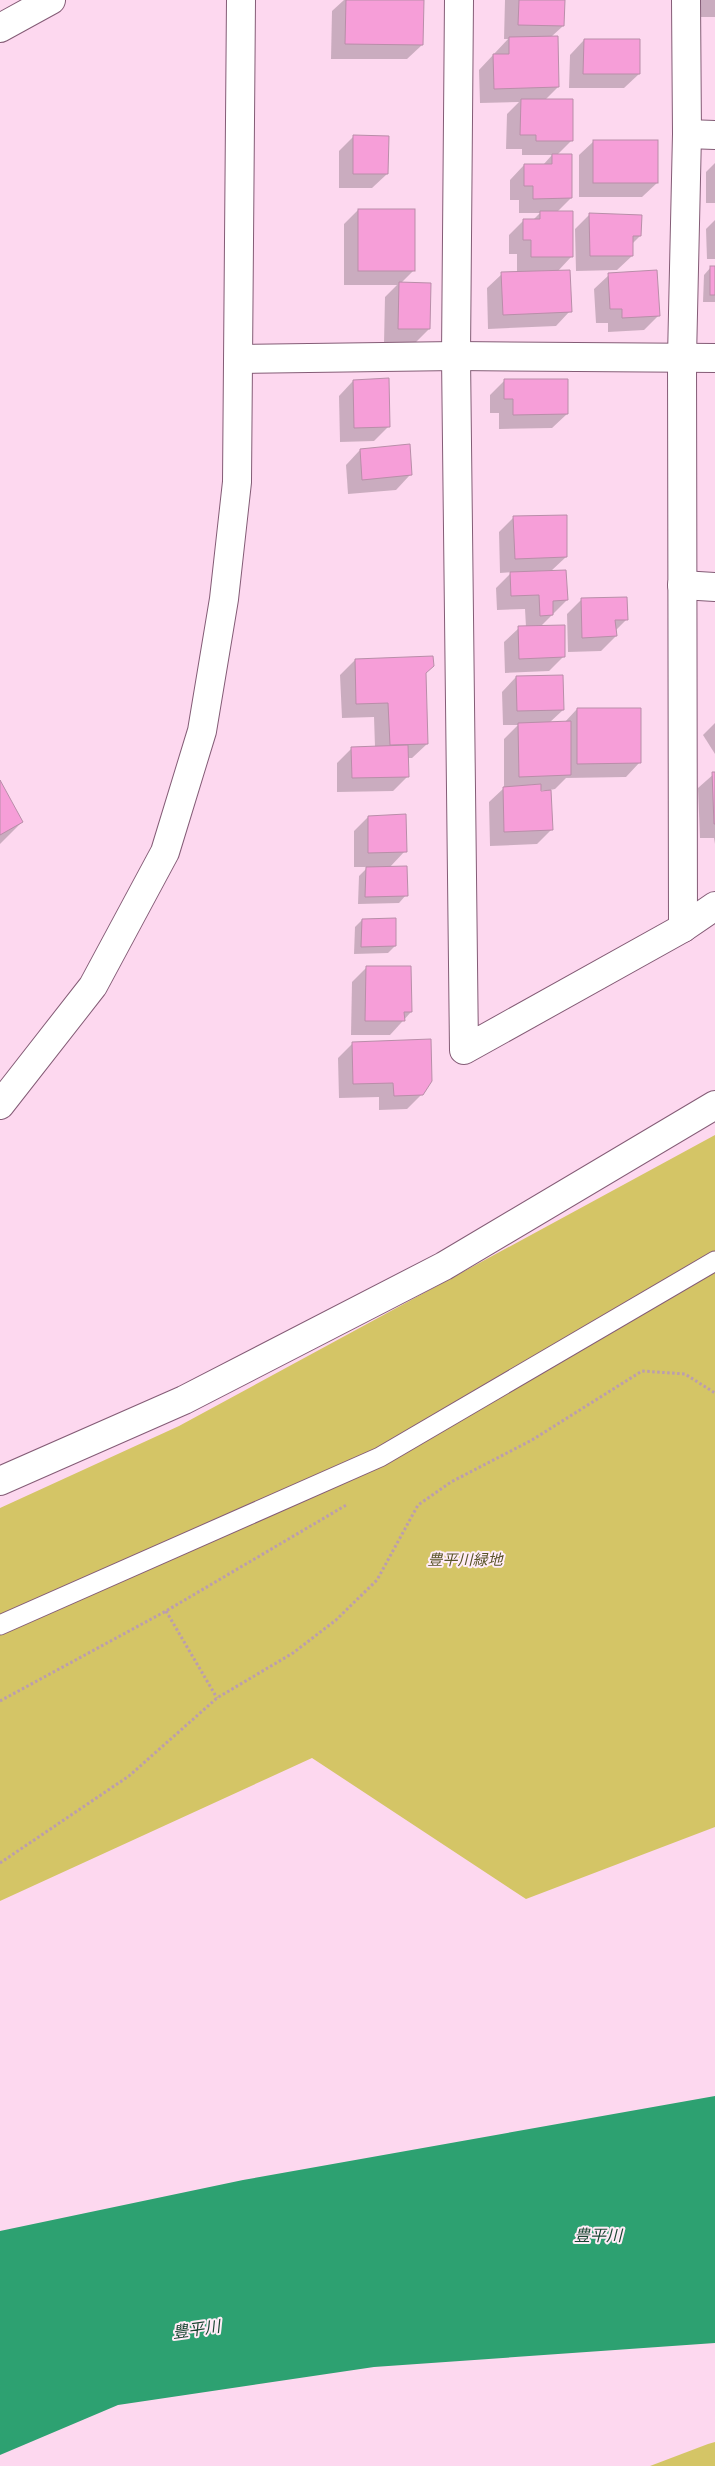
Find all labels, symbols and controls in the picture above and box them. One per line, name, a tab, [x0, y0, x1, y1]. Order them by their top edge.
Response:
park label: 豊平川緑地	[427, 1547, 504, 1570]
water label: 豊平川	[574, 2222, 624, 2246]
water label: 豊平川	[171, 2312, 223, 2343]

